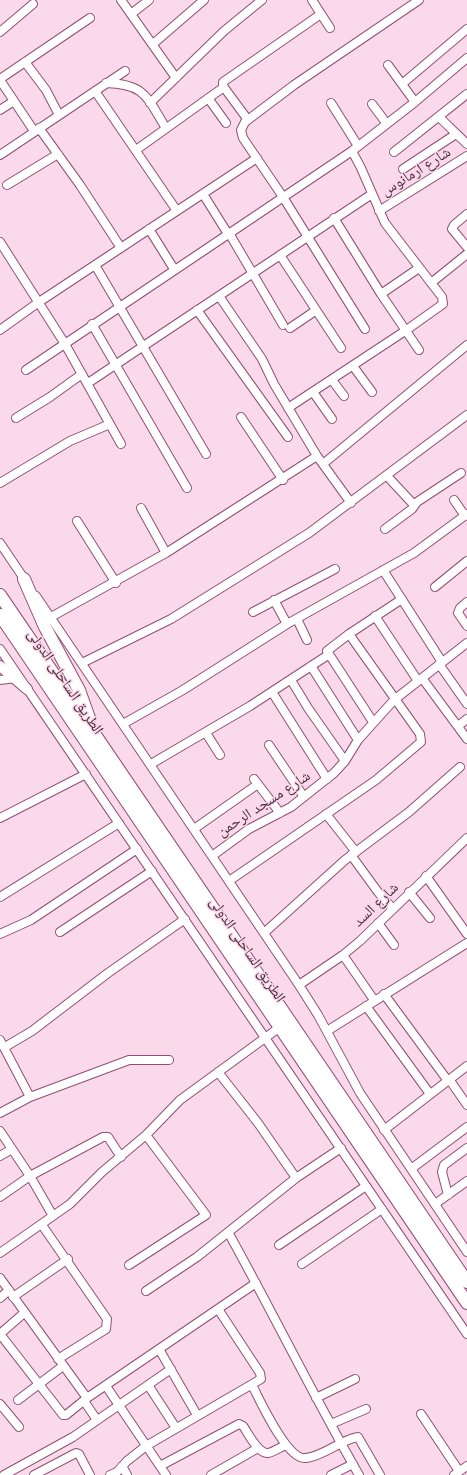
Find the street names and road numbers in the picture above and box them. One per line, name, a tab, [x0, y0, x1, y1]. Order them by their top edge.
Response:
street label: شارع ارمانوس	[378, 144, 454, 200]
street label: الطريق الساحلى الدولى	[23, 626, 107, 738]
street label: شارع مسجد الرحمن	[214, 767, 314, 841]
street label: شارع السد	[350, 879, 402, 931]
street label: الطريق الساحلى الدولى	[205, 894, 289, 1006]

